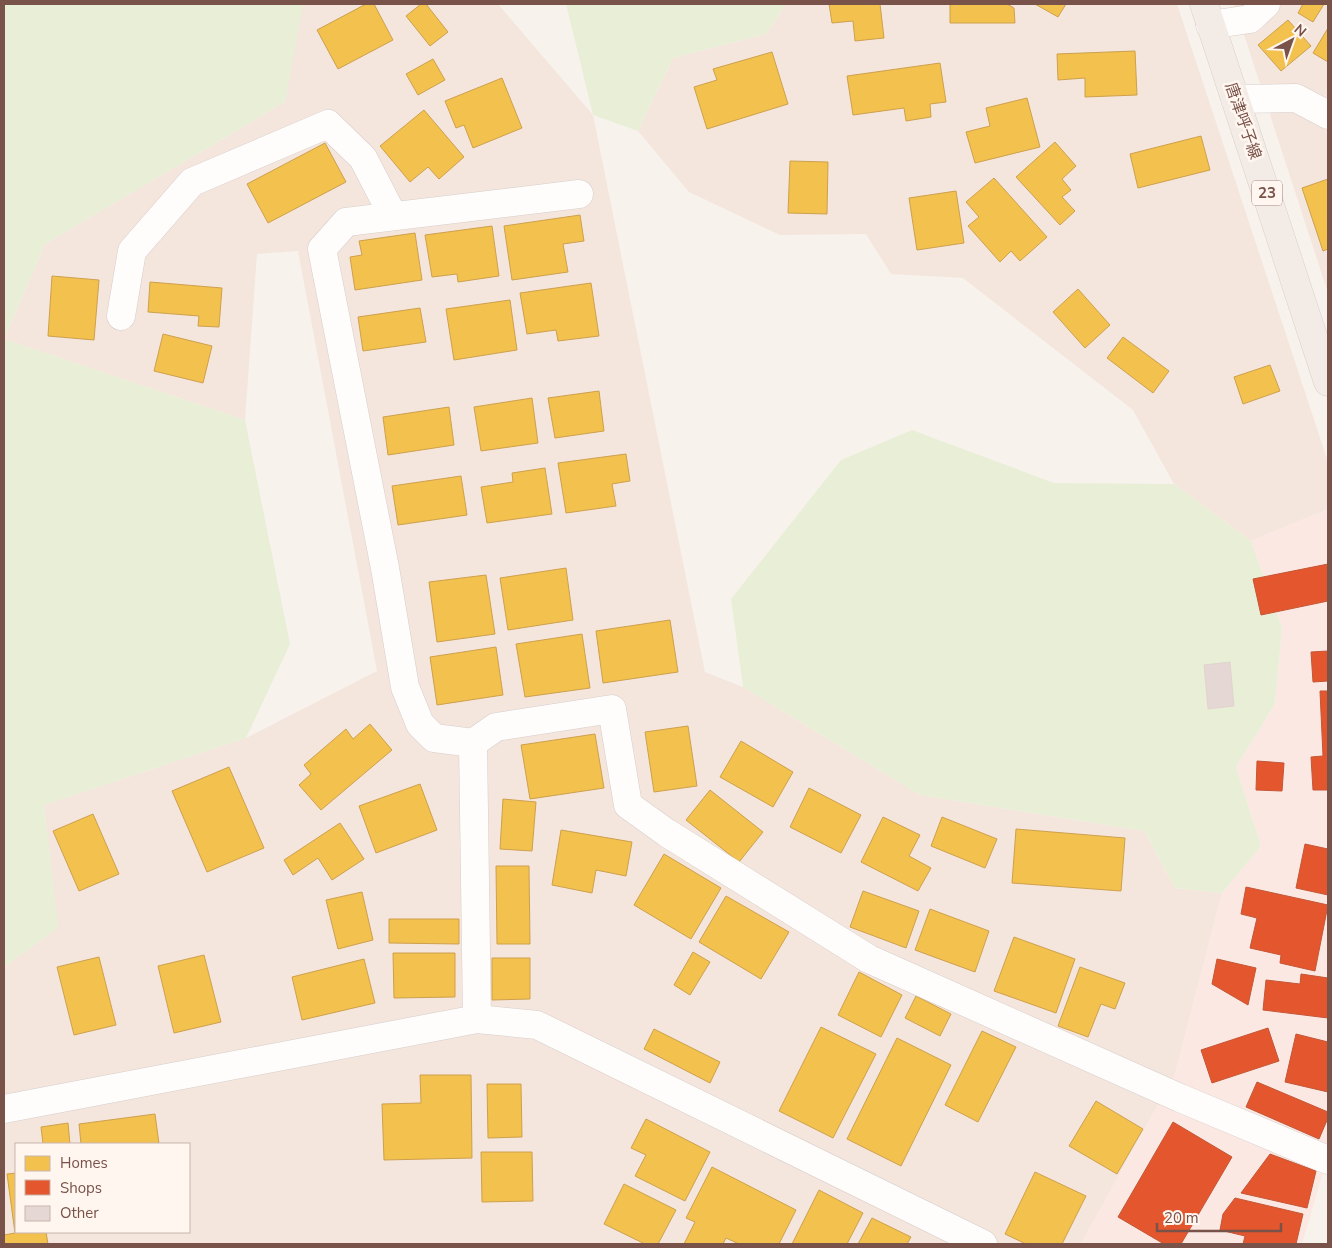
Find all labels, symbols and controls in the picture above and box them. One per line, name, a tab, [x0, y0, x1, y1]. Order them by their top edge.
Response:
north arrow	[1267, 15, 1317, 65]
text: N	[1290, 20, 1310, 41]
street label: 唐津呼子線	[1220, 80, 1266, 162]
road number: 23	[1252, 180, 1282, 206]
legend	[15, 1143, 190, 1233]
text: Homes	[60, 1153, 108, 1173]
text: Shops	[60, 1178, 102, 1198]
scale bar	[1157, 1200, 1281, 1232]
text: Other	[60, 1203, 99, 1223]
text: 20 m	[1164, 1208, 1199, 1228]

